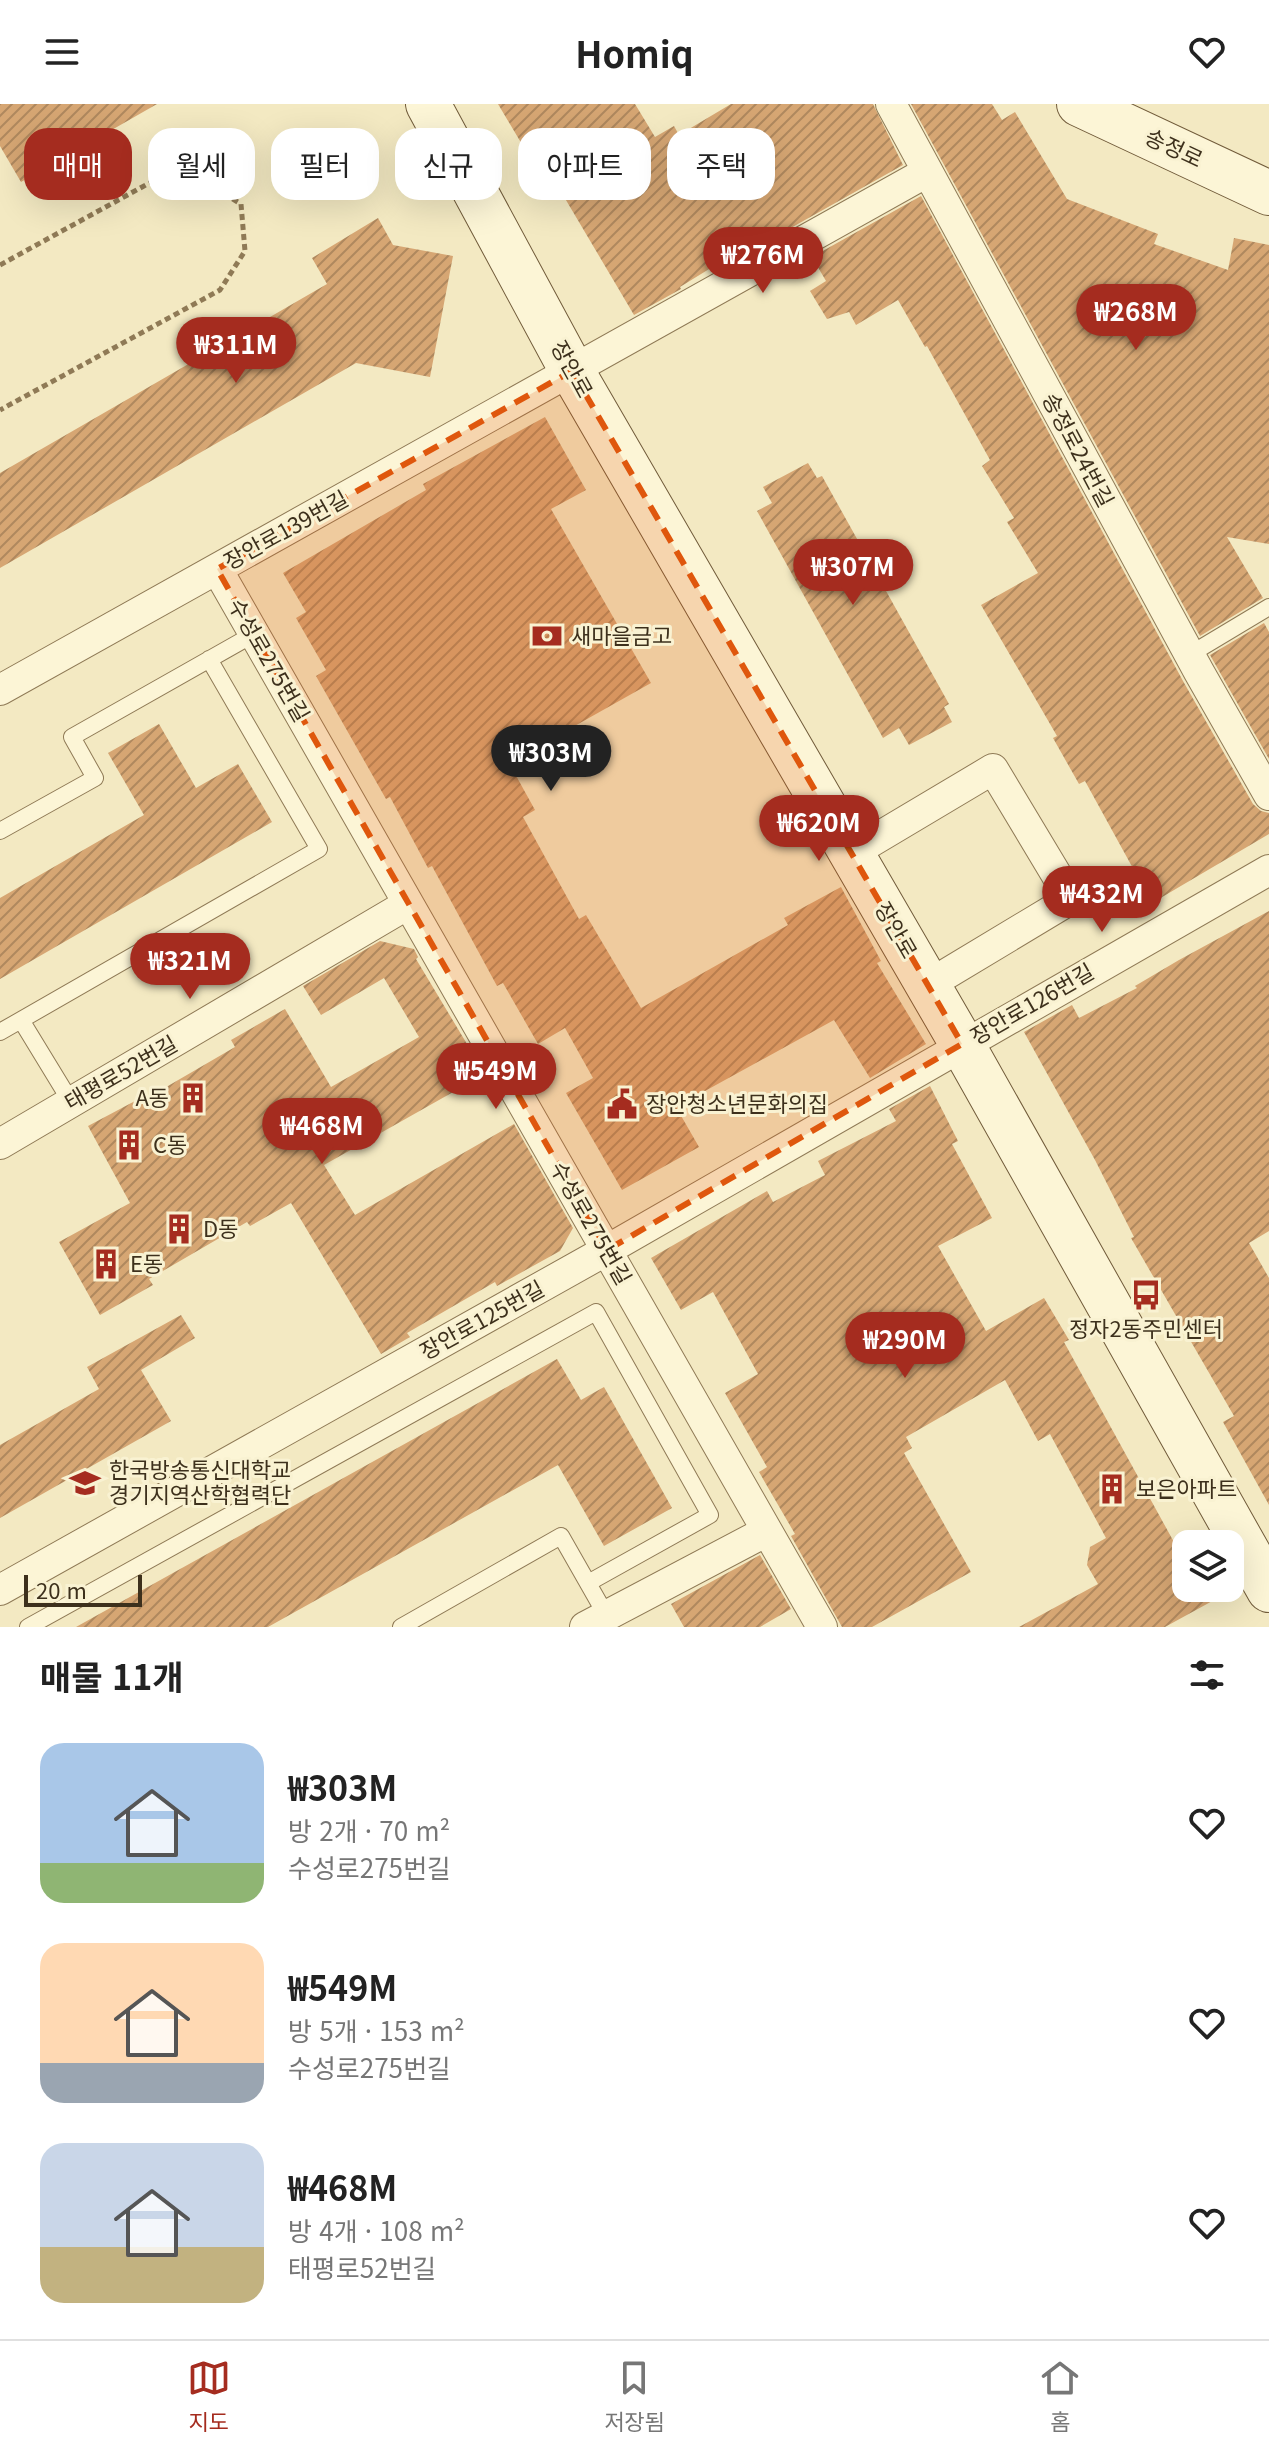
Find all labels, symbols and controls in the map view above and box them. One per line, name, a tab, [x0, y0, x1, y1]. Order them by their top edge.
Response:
text: Homiq	[575, 26, 694, 78]
icon: menu	[40, 30, 84, 74]
icon: heart	[1185, 30, 1229, 74]
street label: 송정로	[1141, 119, 1209, 174]
chip: 매매	[24, 128, 132, 200]
chip: 월세	[148, 128, 255, 200]
chip: 필터	[271, 128, 379, 200]
chip: 신규	[395, 128, 502, 200]
chip: 아파트	[518, 128, 651, 200]
chip: 주택	[667, 128, 775, 200]
pin: ₩276M	[707, 227, 819, 295]
text: ₩276M	[721, 234, 805, 271]
pin: ₩268M	[1080, 284, 1192, 352]
text: ₩268M	[1094, 291, 1178, 328]
pin: ₩311M	[180, 317, 292, 385]
text: ₩311M	[194, 324, 278, 361]
street label: 장안로	[545, 334, 602, 402]
street label: 송정로24번길	[1036, 386, 1123, 512]
street label: 장안로139번길	[217, 481, 353, 576]
pin: ₩307M	[797, 539, 909, 607]
text: ₩307M	[811, 546, 895, 583]
street label: 수성로275번길	[222, 591, 319, 727]
place label: 새마을금고	[571, 618, 672, 650]
bank icon: 새마을금고	[530, 619, 564, 653]
pin: ₩303M	[495, 725, 607, 793]
text: ₩303M	[509, 732, 593, 769]
pin: ₩620M	[763, 795, 875, 863]
text: ₩620M	[777, 802, 861, 839]
pin: ₩432M	[1046, 866, 1158, 934]
text: ₩432M	[1060, 873, 1144, 910]
street label: 장안로	[869, 895, 927, 963]
pin: ₩321M	[134, 933, 246, 1001]
text: ₩321M	[148, 940, 232, 977]
street label: 장안로126번길	[963, 954, 1099, 1051]
street label: 태평로52번길	[58, 1026, 182, 1117]
pin: ₩549M	[440, 1043, 552, 1111]
text: ₩549M	[454, 1050, 538, 1087]
place label: A동	[135, 1080, 169, 1112]
building icon: A동	[176, 1081, 210, 1115]
place label: 장안청소년문화의집	[646, 1086, 828, 1118]
public building icon: 장안청소년문화의집	[605, 1087, 639, 1121]
pin: ₩468M	[266, 1098, 378, 1166]
text: ₩468M	[280, 1105, 364, 1142]
place label: C동	[153, 1127, 187, 1159]
building icon: C동	[112, 1128, 146, 1162]
street label: 수성로275번길	[544, 1154, 641, 1290]
place label: D동	[203, 1211, 238, 1243]
building icon: D동	[162, 1212, 196, 1246]
place label: E동	[130, 1246, 163, 1278]
building icon: E동	[89, 1247, 123, 1281]
street label: 장안로125번길	[413, 1271, 549, 1366]
bus stop icon: 정자2동주민센터	[1129, 1278, 1163, 1312]
place label: 정자2동주민센터	[1069, 1311, 1223, 1343]
pin: ₩290M	[849, 1312, 961, 1380]
text: ₩290M	[863, 1319, 947, 1356]
place label: 한국방송통신대학교 경기지역산학협력단	[109, 1452, 291, 1509]
school or university icon: 한국방송통신대학교 경기지역산학협력단	[68, 1466, 102, 1500]
place label: 보은아파트	[1136, 1471, 1237, 1503]
building icon: 보은아파트	[1095, 1472, 1129, 1506]
map controls	[1172, 1530, 1244, 1602]
button: layers	[1172, 1530, 1244, 1602]
scale bar	[24, 1571, 142, 1607]
text: 20 m	[36, 1573, 87, 1605]
text: 매물 11개	[40, 1651, 183, 1700]
icon: filters	[1185, 1653, 1229, 1697]
text: ₩303M	[288, 1762, 397, 1811]
icon: home	[104, 1775, 200, 1871]
icon: heart	[1185, 1801, 1229, 1845]
text: 방 2개 · 70 m²	[288, 1811, 450, 1848]
text: 수성로275번길	[288, 1848, 451, 1885]
text: ₩549M	[288, 1962, 397, 2011]
icon: home	[104, 1975, 200, 2071]
icon: heart	[1185, 2001, 1229, 2045]
text: 방 5개 · 153 m²	[288, 2011, 465, 2048]
text: 수성로275번길	[288, 2048, 451, 2085]
text: ₩468M	[288, 2162, 397, 2211]
icon: home	[104, 2175, 200, 2271]
icon: heart	[1185, 2201, 1229, 2245]
text: 방 4개 · 108 m²	[288, 2211, 465, 2248]
text: 태평로52번길	[288, 2248, 436, 2285]
tab: 지도	[187, 2356, 231, 2436]
tab: 저장됨	[604, 2356, 665, 2436]
tab: 홈	[1038, 2356, 1082, 2436]

